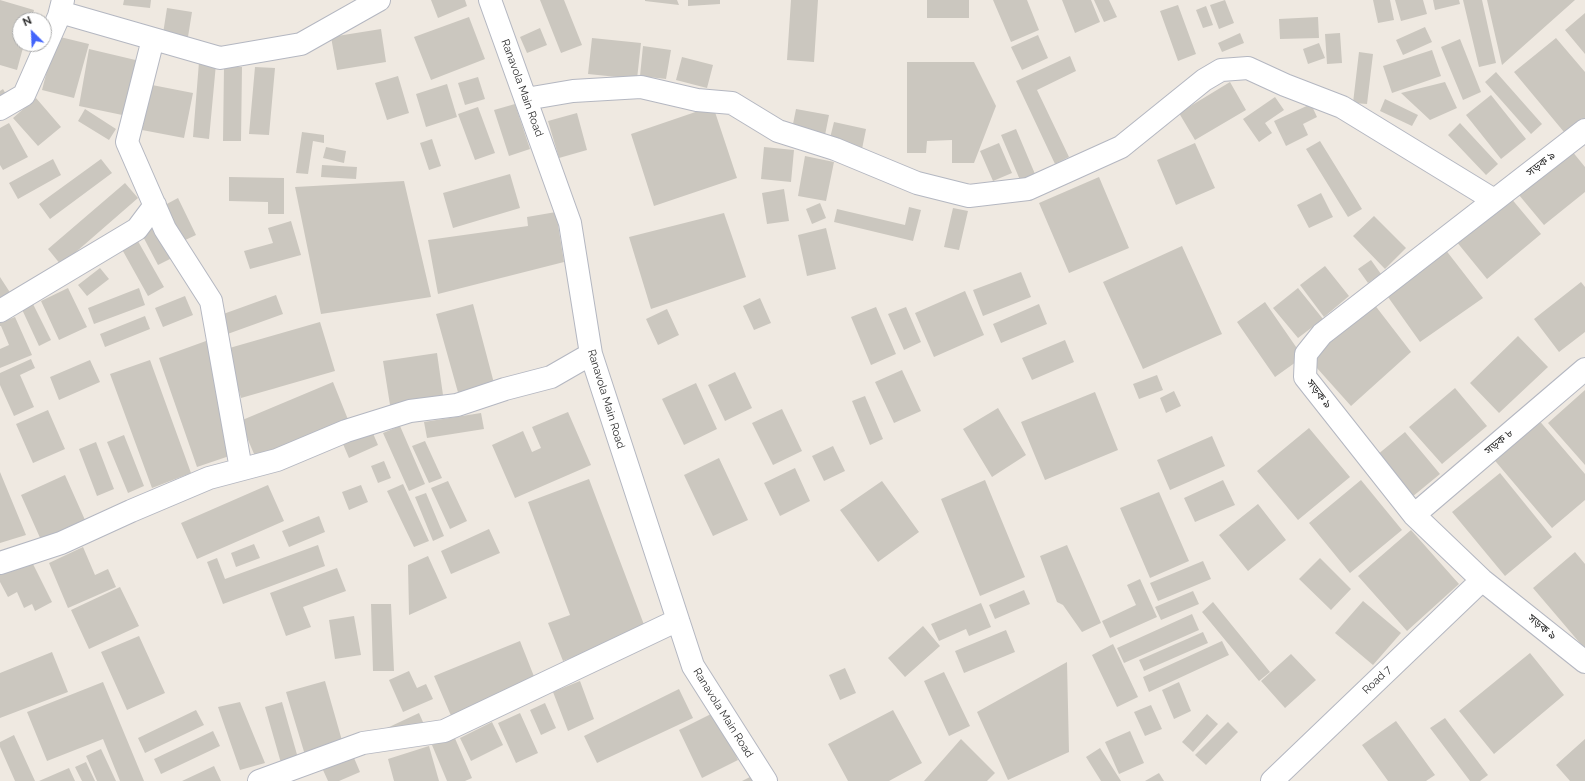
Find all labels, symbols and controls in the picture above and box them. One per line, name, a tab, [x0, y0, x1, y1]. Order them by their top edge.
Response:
north arrow	[12, 12, 52, 52]
text: N	[21, 14, 34, 29]
street label: Ranavola Main Road	[498, 37, 546, 139]
street label: সড়ক ৯	[1524, 149, 1558, 179]
street label: Ranavola Main Road	[585, 348, 627, 450]
street label: সড়ক ৯	[1304, 377, 1334, 411]
street label: সড়ক ৮	[1482, 426, 1516, 458]
street label: সড়ক ৯	[1525, 612, 1559, 642]
street label: Road 7	[1360, 663, 1394, 697]
street label: Ranavola Main Road	[690, 666, 756, 760]

